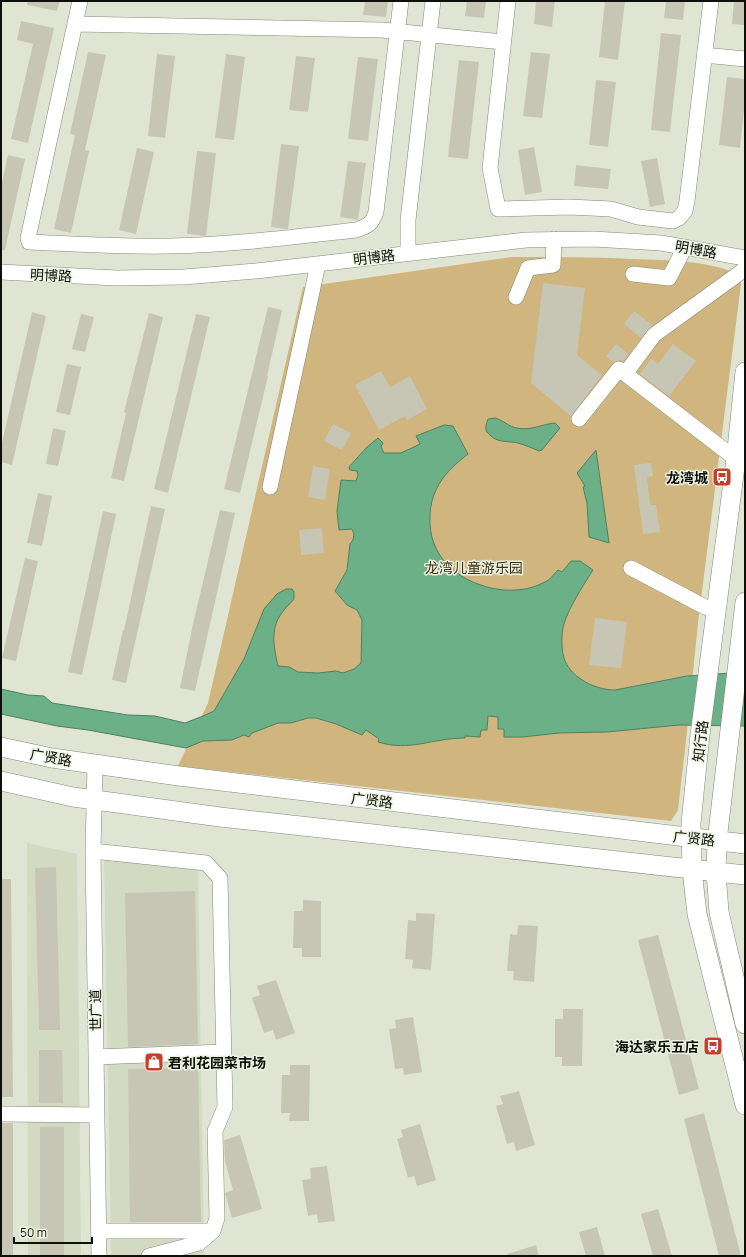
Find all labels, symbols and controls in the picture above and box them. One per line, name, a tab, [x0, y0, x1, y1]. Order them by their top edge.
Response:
street label: 明博路	[674, 236, 718, 262]
street label: 明博路	[352, 245, 396, 269]
street label: 明博路	[30, 264, 72, 286]
bus stop icon: 龙湾城	[711, 466, 733, 488]
place label: 龙湾城	[666, 468, 708, 487]
park label: 龙湾儿童游乐园	[425, 558, 523, 577]
street label: 知行路	[688, 719, 712, 763]
street label: 广贤路	[29, 744, 73, 770]
street label: 广贤路	[350, 788, 394, 812]
street label: 广贤路	[672, 826, 716, 850]
street label: 世广道	[85, 989, 105, 1031]
bus stop icon: 海达家乐五店	[702, 1035, 724, 1057]
place label: 海达家乐五店	[615, 1037, 699, 1056]
shop icon: 君利花园菜市场	[143, 1051, 165, 1073]
place label: 君利花园菜市场	[168, 1053, 266, 1072]
scale bar	[14, 1219, 92, 1245]
text: 50 m	[20, 1224, 47, 1241]

